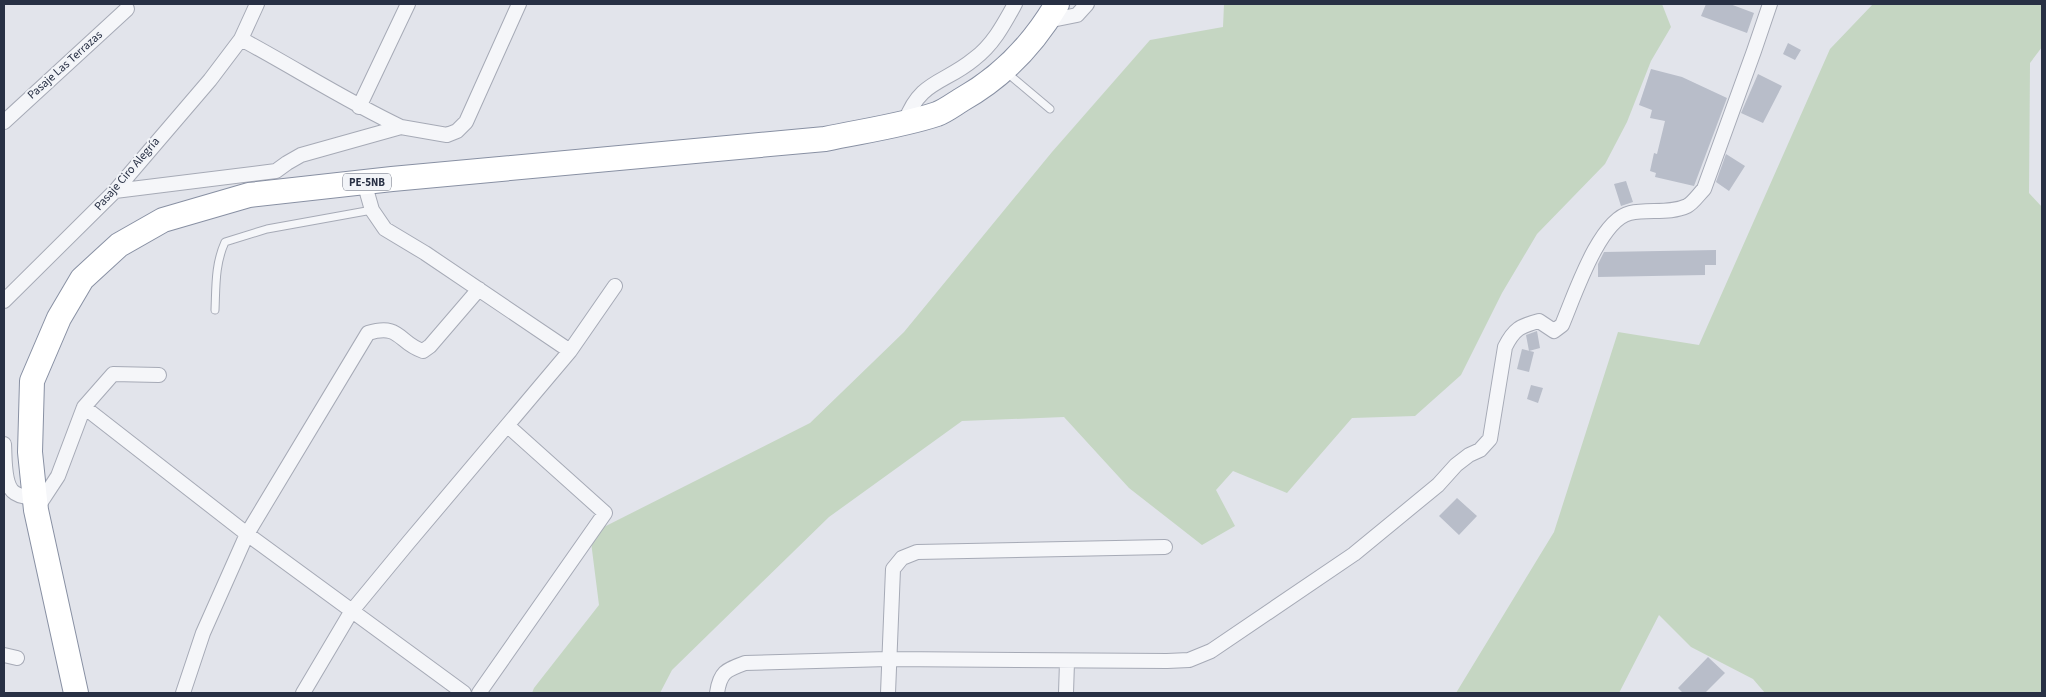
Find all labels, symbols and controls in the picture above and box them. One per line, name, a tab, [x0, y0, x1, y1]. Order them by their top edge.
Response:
street label: Pasaje Las Terrazas	[24, 27, 106, 103]
street label: Pasaje Ciro Alegría	[90, 134, 164, 214]
road number: PE-5NB	[343, 173, 391, 190]

